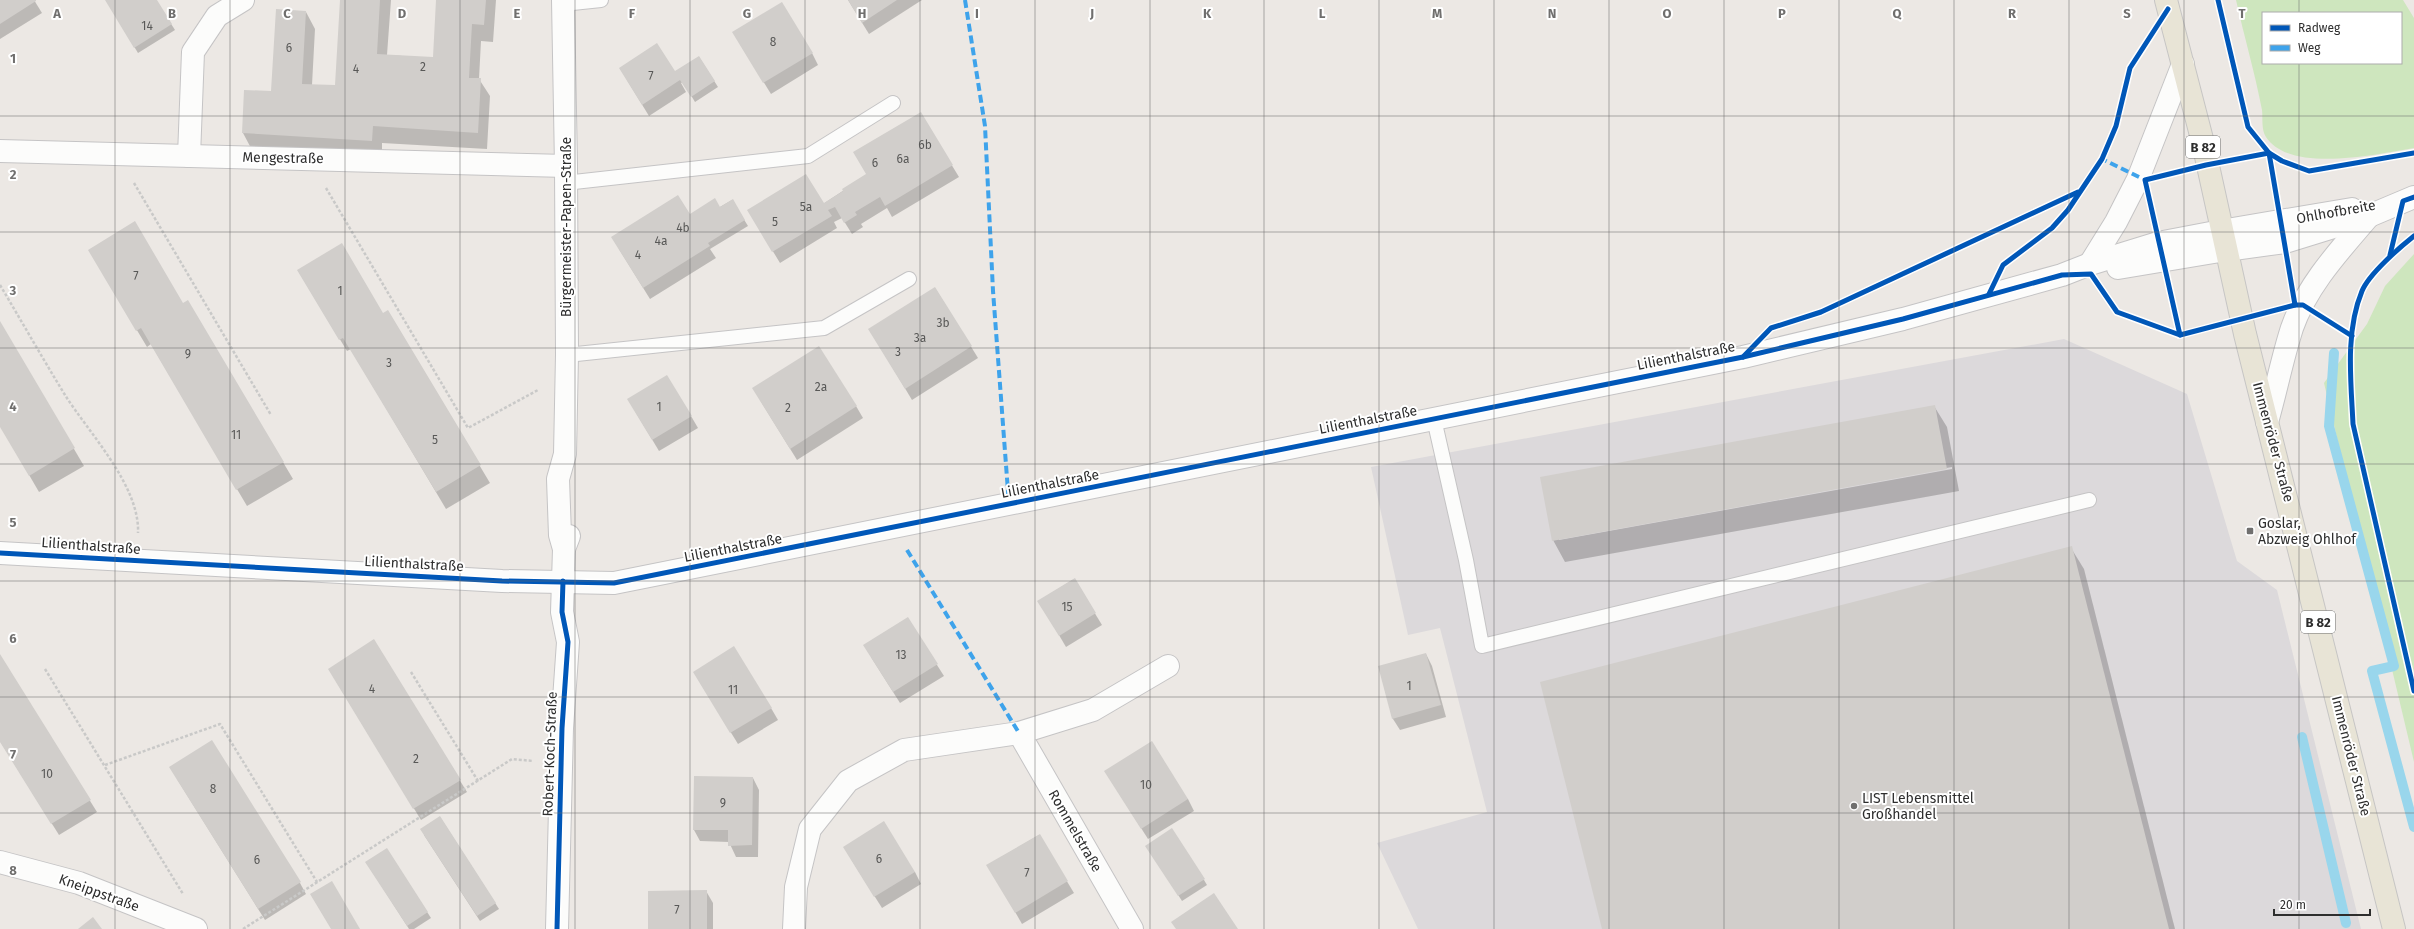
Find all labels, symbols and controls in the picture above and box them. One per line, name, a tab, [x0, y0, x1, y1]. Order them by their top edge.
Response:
text: A	[52, 6, 61, 21]
text: B	[168, 6, 176, 21]
text: C	[283, 6, 291, 21]
text: D	[398, 6, 407, 21]
text: E	[514, 6, 521, 21]
text: F	[629, 6, 636, 21]
text: G	[743, 6, 751, 21]
text: H	[858, 6, 866, 21]
text: I	[975, 6, 979, 21]
text: J	[1089, 6, 1094, 21]
text: K	[1203, 6, 1212, 21]
text: L	[1319, 6, 1326, 21]
text: M	[1432, 6, 1442, 21]
text: N	[1548, 6, 1556, 21]
text: O	[1663, 6, 1672, 21]
text: P	[1778, 6, 1786, 21]
text: Q	[1893, 6, 1903, 21]
text: R	[2008, 6, 2017, 21]
text: S	[2123, 6, 2131, 21]
text: T	[2238, 6, 2246, 21]
legend	[2262, 12, 2402, 64]
house number: 14	[141, 19, 153, 33]
text: Radweg	[2298, 21, 2341, 35]
house number: 8	[770, 35, 777, 49]
house number: 6	[286, 41, 292, 55]
text: Weg	[2298, 41, 2321, 55]
text: 1	[10, 51, 16, 66]
house number: 2	[420, 60, 426, 74]
house number: 4	[353, 62, 360, 76]
house number: 7	[648, 69, 654, 83]
road number: B 82	[2186, 136, 2220, 158]
street label: Bürgermeister-Papen-Straße	[558, 137, 575, 317]
house number: 6b	[918, 138, 932, 152]
street label: Mengestraße	[242, 149, 324, 167]
house number: 6a	[897, 152, 909, 166]
house number: 6	[872, 156, 878, 170]
text: 2	[10, 167, 17, 182]
street label: Ohlhofbreite	[2295, 197, 2377, 227]
house number: 5a	[800, 200, 812, 214]
house number: 5	[772, 215, 778, 229]
house number: 4b	[676, 221, 690, 235]
house number: 4a	[655, 234, 667, 248]
house number: 4	[635, 248, 642, 262]
house number: 7	[133, 269, 139, 283]
text: 3	[9, 283, 17, 298]
house number: 1	[337, 284, 343, 298]
house number: 3b	[936, 316, 950, 330]
house number: 3a	[914, 331, 926, 345]
street label: Lilienthalstraße	[1635, 338, 1737, 374]
house number: 3	[895, 345, 901, 359]
house number: 9	[185, 347, 191, 361]
house number: 3	[386, 356, 392, 370]
house number: 2a	[815, 380, 827, 394]
street label: Immenröder Straße	[2249, 380, 2297, 504]
text: 4	[9, 399, 17, 414]
house number: 1	[656, 400, 662, 414]
house number: 2	[785, 401, 791, 415]
street label: Lilienthalstraße	[1317, 402, 1419, 438]
house number: 11	[231, 428, 241, 442]
house number: 5	[432, 433, 438, 447]
street label: Lilienthalstraße	[999, 466, 1101, 502]
text: 5	[10, 515, 17, 530]
place label: Goslar, Abzweig Ohlhof	[2258, 515, 2357, 548]
marker: Goslar, Abzweig Ohlhof	[2245, 526, 2255, 536]
street label: Lilienthalstraße	[682, 530, 784, 566]
street label: Lilienthalstraße	[41, 534, 141, 558]
street label: Lilienthalstraße	[364, 553, 464, 575]
house number: 15	[1061, 600, 1073, 614]
road number: B 82	[2301, 611, 2335, 633]
text: 6	[9, 631, 17, 646]
house number: 13	[895, 648, 907, 662]
house number: 1	[1406, 679, 1412, 693]
house number: 4	[369, 682, 376, 696]
house number: 11	[728, 683, 738, 697]
street label: Robert-Koch-Straße	[539, 691, 561, 817]
street label: Immenröder Straße	[2328, 694, 2374, 818]
text: 7	[10, 747, 16, 762]
house number: 2	[413, 752, 419, 766]
house number: 10	[41, 767, 53, 781]
house number: 10	[1140, 778, 1152, 792]
house number: 8	[210, 782, 217, 796]
street label: Rommelstraße	[1045, 787, 1105, 875]
place label: LIST Lebensmittel Großhandel	[1862, 790, 1974, 823]
house number: 9	[720, 796, 726, 810]
marker: LIST Lebensmittel Großhandel	[1849, 801, 1859, 811]
house number: 6	[876, 852, 882, 866]
house number: 6	[254, 853, 260, 867]
text: 8	[9, 863, 17, 878]
house number: 7	[1024, 866, 1030, 880]
street label: Kneippstraße	[56, 871, 142, 915]
scale bar	[2274, 891, 2370, 917]
text: 20 m	[2280, 898, 2306, 912]
house number: 7	[674, 903, 680, 917]

